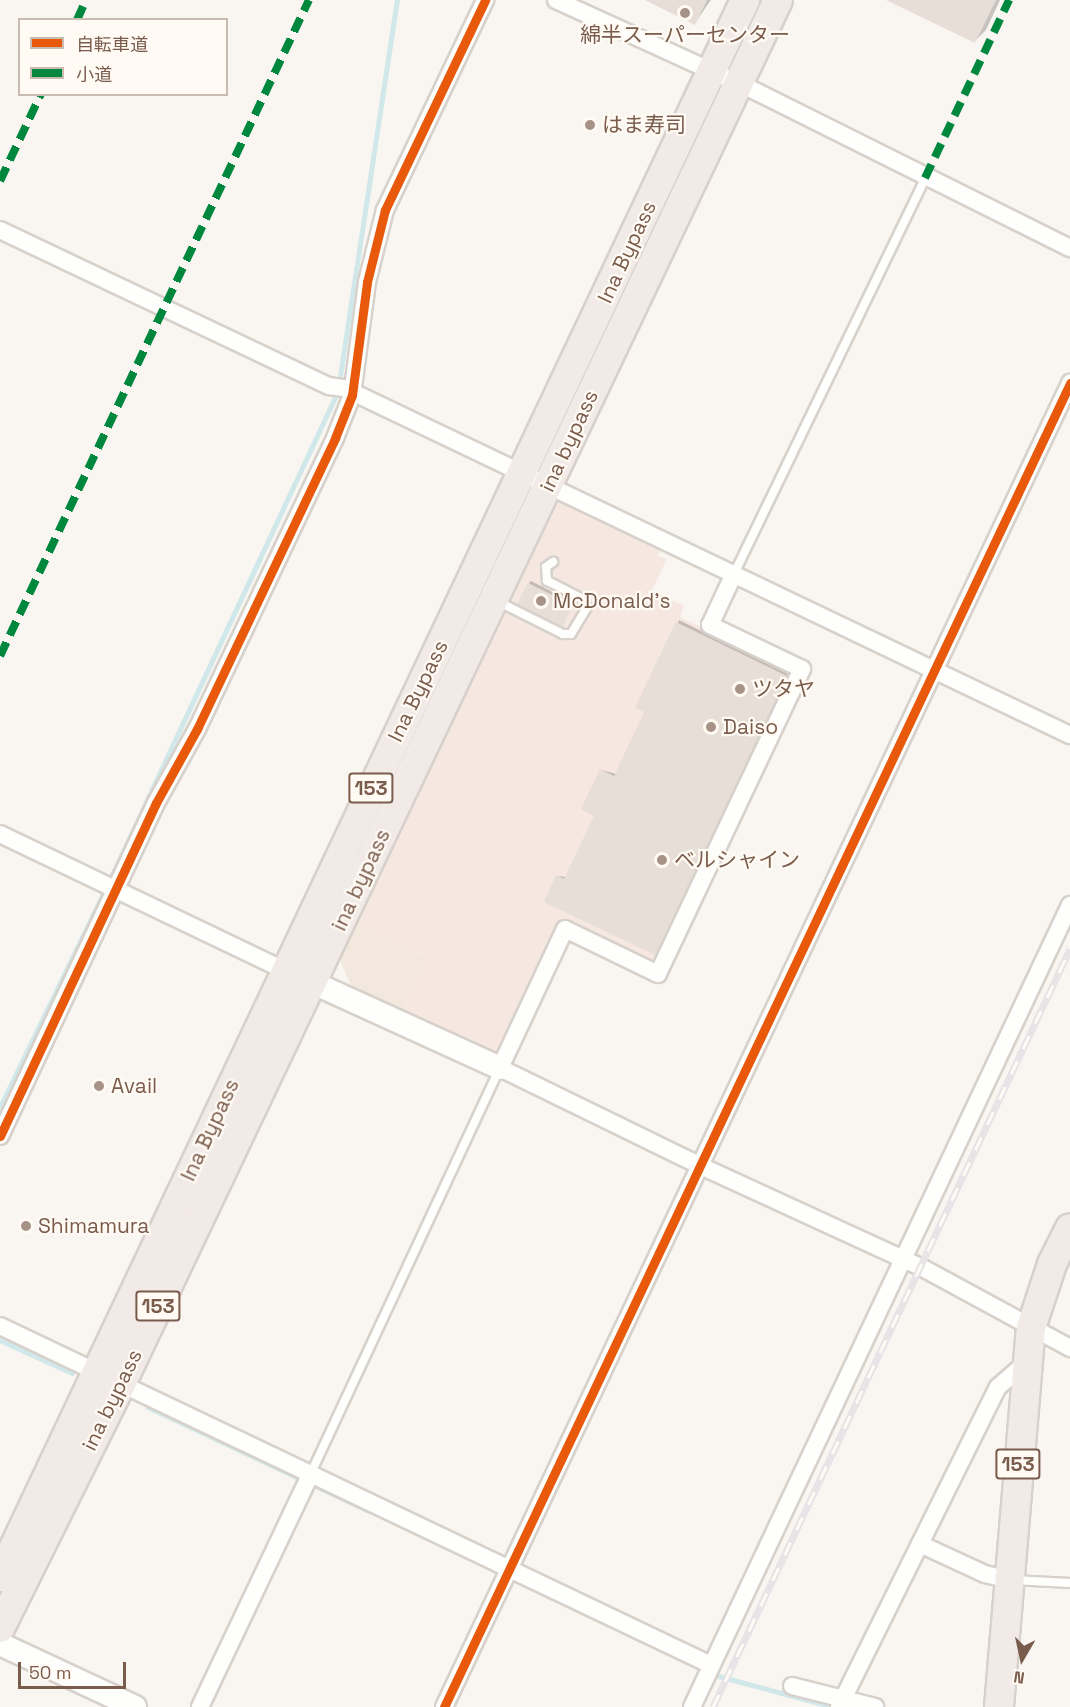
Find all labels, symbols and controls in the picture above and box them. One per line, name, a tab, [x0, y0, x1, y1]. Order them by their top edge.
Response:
marker: 綿半スーパーセンター	[678, 6, 692, 20]
legend	[18, 18, 228, 96]
place label: 綿半スーパーセンター	[580, 22, 790, 48]
text: 自転車道	[76, 33, 148, 56]
text: 小道	[76, 63, 112, 86]
place label: はま寿司	[602, 112, 686, 138]
marker: はま寿司	[583, 118, 597, 132]
street label: Ina Bypass	[592, 197, 662, 307]
street label: ina bypass	[534, 386, 604, 496]
place label: McDonald's	[553, 588, 671, 614]
marker: McDonald's	[534, 594, 548, 608]
street label: Ina Bypass	[383, 636, 453, 746]
place label: ツタヤ	[752, 676, 815, 702]
marker: ツタヤ	[733, 682, 747, 696]
place label: Daiso	[723, 714, 778, 740]
marker: Daiso	[704, 720, 718, 734]
road number: 153	[347, 771, 395, 805]
street label: ina bypass	[326, 825, 396, 935]
place label: ベルシャイン	[674, 847, 800, 873]
marker: ベルシャイン	[655, 853, 669, 867]
place label: Avail	[111, 1073, 157, 1099]
street label: Ina Bypass	[175, 1075, 245, 1185]
marker: Avail	[92, 1079, 106, 1093]
place label: Shimamura	[38, 1213, 149, 1239]
marker: Shimamura	[19, 1219, 33, 1233]
road number: 153	[134, 1289, 182, 1323]
street label: ina bypass	[77, 1345, 147, 1455]
road number: 153	[994, 1447, 1042, 1481]
north arrow	[992, 1629, 1052, 1689]
scale bar	[21, 1650, 129, 1688]
text: 50 m	[29, 1661, 71, 1684]
text: N	[1012, 1666, 1026, 1688]

